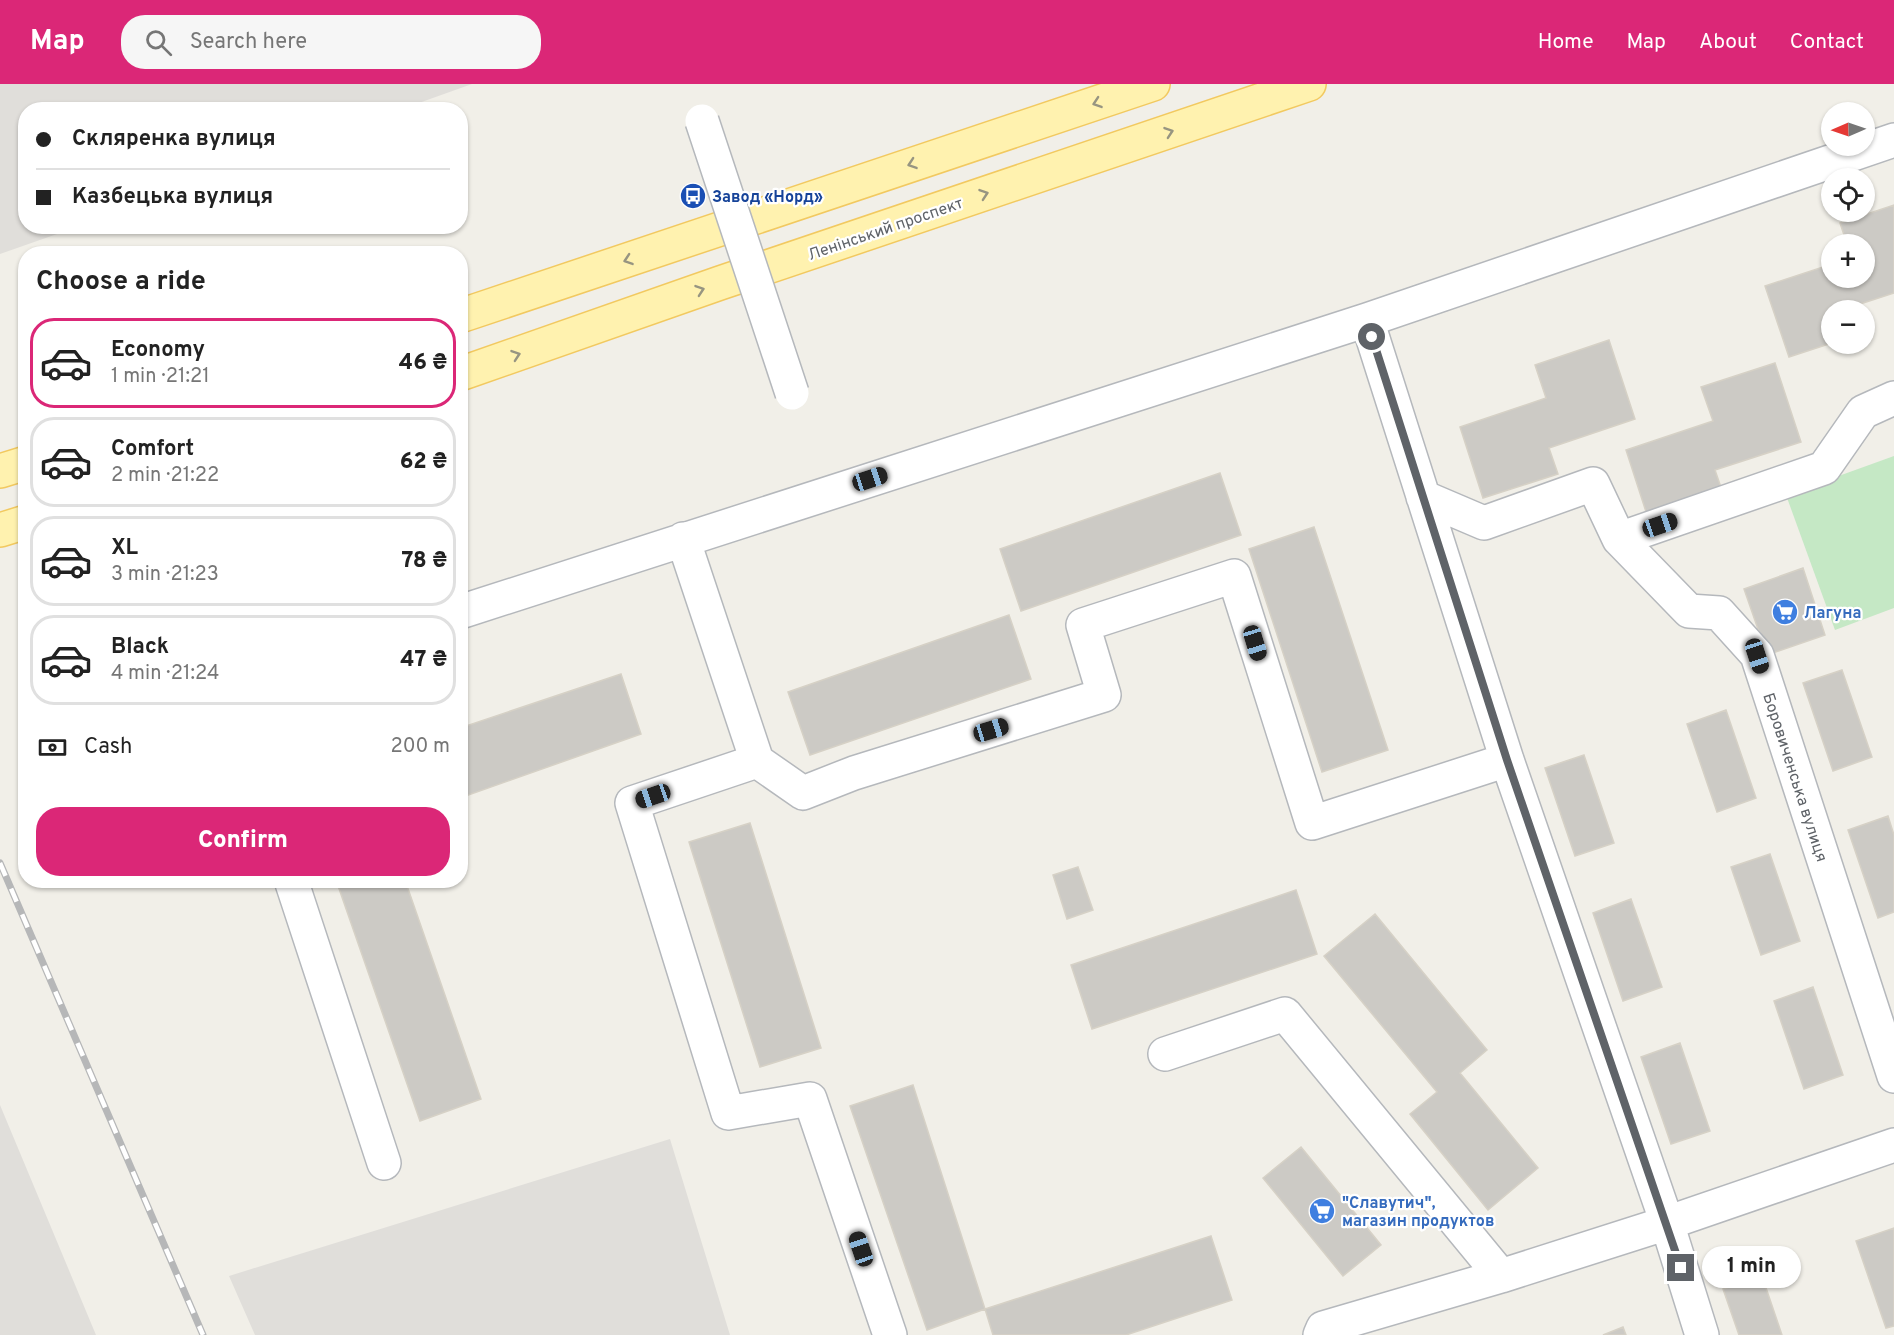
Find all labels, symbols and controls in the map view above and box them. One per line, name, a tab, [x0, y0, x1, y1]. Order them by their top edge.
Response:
search box	[121, 15, 541, 69]
text: Map	[30, 24, 85, 60]
icon: search	[142, 26, 175, 59]
text: Search here	[190, 29, 307, 56]
text: Home	[1538, 29, 1594, 56]
text: Map	[1627, 29, 1666, 56]
text: About	[1699, 29, 1757, 56]
text: Contact	[1790, 29, 1864, 56]
one-way arrow	[1092, 95, 1103, 108]
north arrow	[1821, 102, 1875, 156]
map controls	[1821, 102, 1875, 354]
text: Скляренка вулиця	[72, 126, 276, 153]
one-way arrow	[1163, 126, 1174, 139]
one-way arrow	[907, 157, 918, 170]
button: locate	[1821, 168, 1875, 222]
bus stop icon: Завод «Норд»	[678, 181, 708, 211]
text: Казбецька вулиця	[72, 184, 273, 211]
place label: Завод «Норд»	[712, 188, 823, 208]
one-way arrow	[978, 189, 989, 201]
street label: Ленінський проспект	[806, 194, 966, 266]
button: +	[1821, 234, 1875, 288]
one-way arrow	[623, 252, 634, 265]
text: Choose a ride	[36, 265, 206, 299]
one-way arrow	[694, 285, 705, 298]
button: −	[1821, 300, 1875, 354]
route start	[1358, 323, 1385, 350]
icon: car	[39, 336, 93, 390]
text: Economy	[111, 337, 205, 364]
one-way arrow	[510, 349, 521, 362]
text: 46 ₴	[399, 350, 447, 377]
text: 1 min · 21:21	[111, 364, 210, 390]
icon: car	[39, 435, 93, 489]
text: Comfort	[111, 436, 194, 463]
text: 62 ₴	[400, 449, 447, 476]
text: 2 min · 21:22	[111, 463, 219, 489]
car	[850, 465, 890, 493]
car	[1640, 511, 1680, 539]
icon: car	[39, 534, 93, 588]
text: XL	[111, 535, 138, 562]
text: 78 ₴	[402, 548, 447, 575]
text: 3 min · 21:23	[111, 562, 219, 588]
supermarket icon: Лагуна	[1770, 597, 1800, 627]
place label: Лагуна	[1804, 604, 1861, 624]
car	[1241, 623, 1269, 663]
icon: car	[39, 633, 93, 687]
text: Black	[111, 634, 169, 661]
car	[1743, 636, 1771, 676]
text: 47 ₴	[400, 647, 447, 674]
text: 4 min · 21:24	[111, 661, 219, 687]
street label: Боровиченська вулиця	[1757, 691, 1831, 865]
car	[971, 716, 1011, 744]
icon: cash	[36, 731, 69, 764]
text: Cash	[84, 734, 133, 761]
text: 200 m	[391, 734, 450, 760]
car	[633, 782, 673, 810]
button: Confirm	[36, 807, 450, 876]
place label: "Славутич", магазин продуктов	[1342, 1194, 1494, 1232]
supermarket icon: "Славутич", магазин продуктов	[1307, 1196, 1337, 1226]
car	[847, 1229, 875, 1269]
callout: 1 min	[1702, 1247, 1801, 1289]
route end	[1667, 1254, 1694, 1281]
text: 1 min	[1727, 1254, 1776, 1280]

